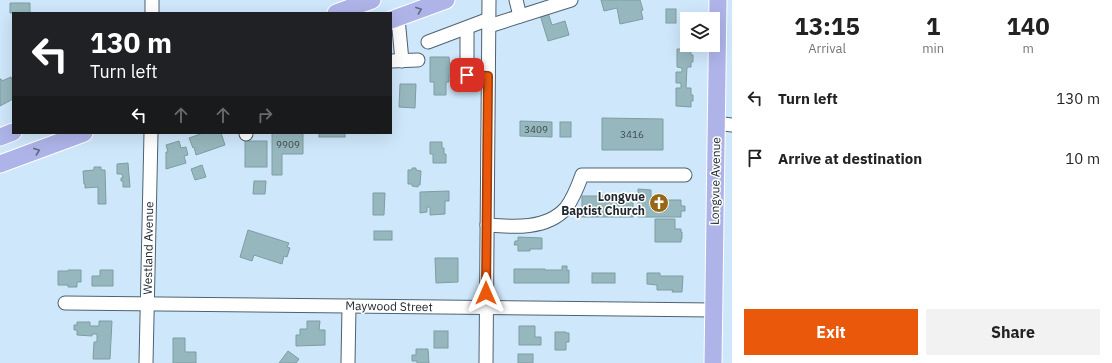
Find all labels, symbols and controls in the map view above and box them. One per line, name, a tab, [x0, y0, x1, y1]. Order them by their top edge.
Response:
one-way arrow	[415, 7, 422, 15]
text: 13:15	[794, 10, 860, 42]
text: 1	[926, 10, 940, 42]
text: 140	[1006, 10, 1050, 42]
map controls	[680, 12, 720, 52]
button: layers	[680, 12, 720, 52]
text: 130 m	[90, 24, 172, 61]
icon: left	[24, 28, 76, 80]
text: Arrival	[808, 40, 846, 57]
text: min	[922, 40, 944, 57]
text: m	[1022, 40, 1034, 57]
pin	[450, 58, 484, 92]
text: Turn left	[90, 60, 158, 83]
icon: arrive	[456, 64, 478, 86]
icon: left	[744, 87, 766, 109]
text: Turn left	[778, 89, 838, 108]
text: 130 m	[1056, 89, 1100, 108]
icon: left	[128, 104, 150, 126]
icon: ahead	[170, 104, 192, 126]
icon: ahead	[212, 104, 234, 126]
icon: right	[254, 104, 276, 126]
house number: 3409	[524, 123, 548, 136]
house number: 3416	[620, 128, 644, 141]
street label: Longvue Avenue	[707, 136, 723, 225]
house number: 9909	[276, 138, 300, 151]
one-way arrow	[33, 147, 40, 155]
icon: arrive	[744, 147, 766, 169]
text: Arrive at destination	[778, 149, 922, 168]
text: 10 m	[1065, 149, 1100, 168]
place label: Longvue Baptist Church	[561, 189, 645, 218]
church icon: Longvue Baptist Church	[648, 192, 670, 214]
street label: Westland Avenue	[140, 201, 156, 295]
position arrow	[465, 272, 507, 314]
street label: Maywood Street	[345, 298, 433, 314]
button: Exit	[744, 309, 918, 355]
button: Share	[926, 309, 1100, 355]

